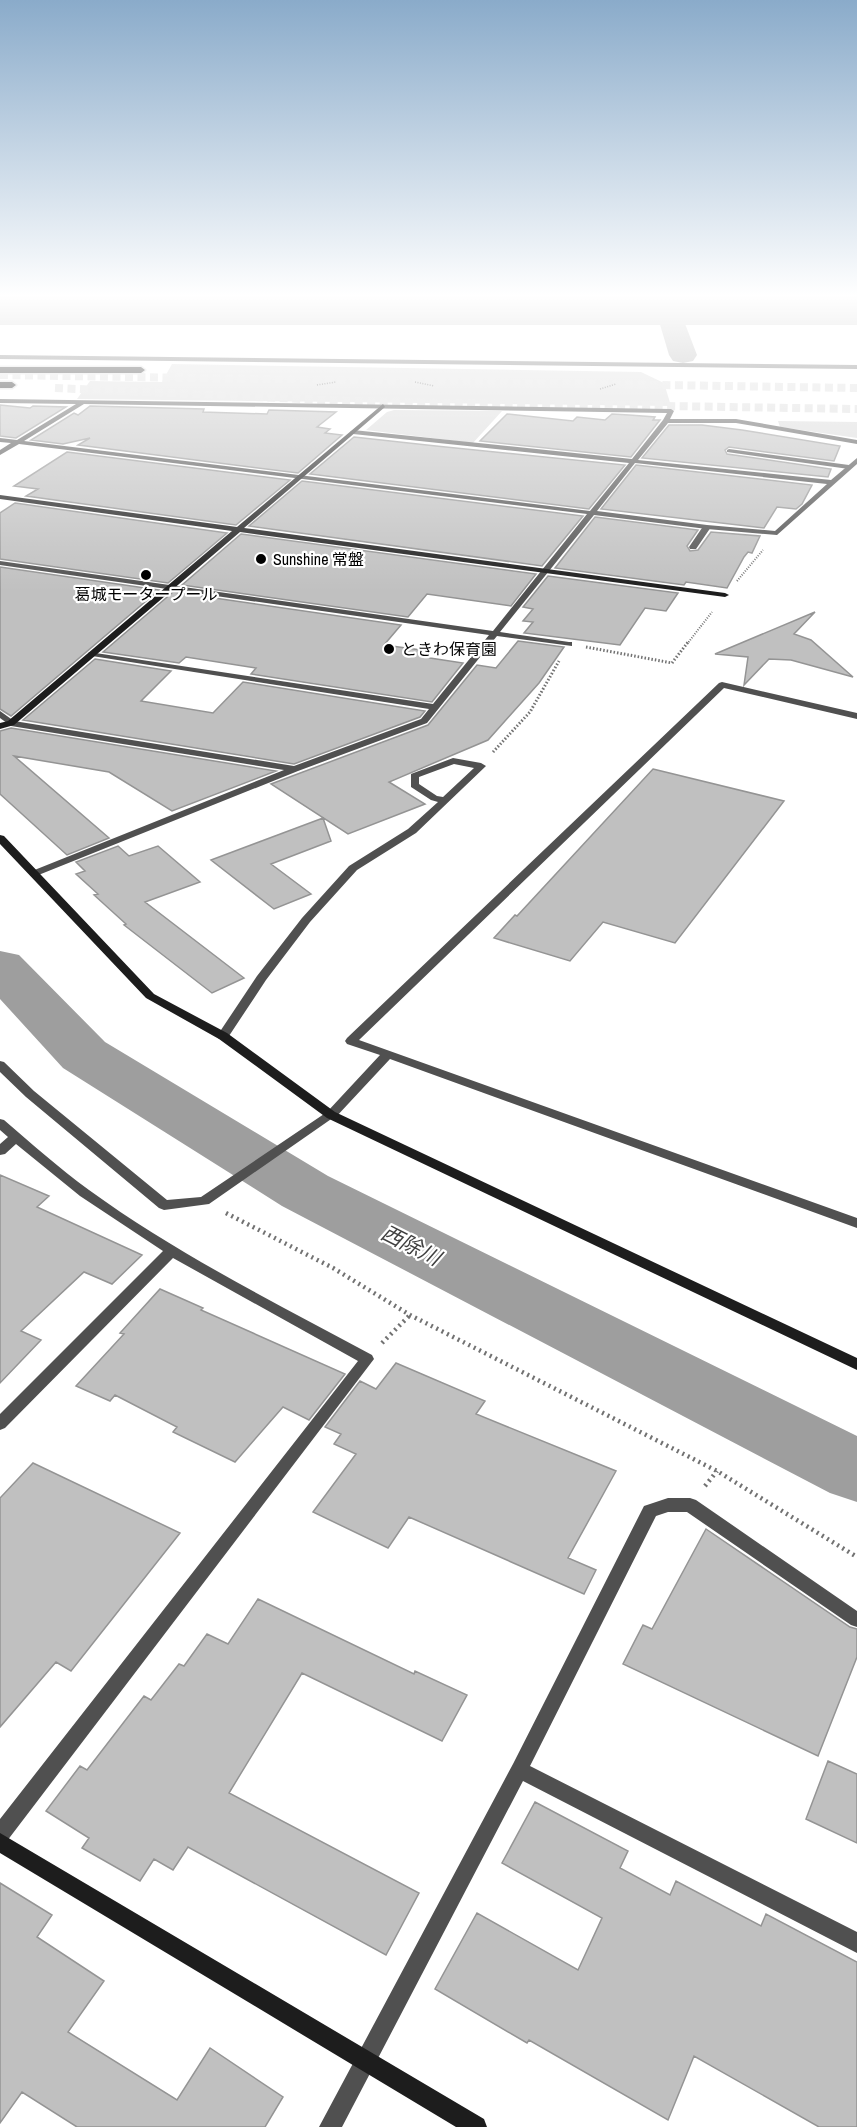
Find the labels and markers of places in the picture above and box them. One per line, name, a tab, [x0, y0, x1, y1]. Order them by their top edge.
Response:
place label: Sunshine 常盤	[273, 548, 364, 570]
marker: Sunshine 常盤	[254, 552, 268, 566]
marker: 葛城モータープール	[139, 568, 153, 582]
place label: 葛城モータープール	[74, 583, 218, 605]
place label: ときわ保育園	[401, 638, 497, 660]
marker: ときわ保育園	[382, 642, 396, 656]

